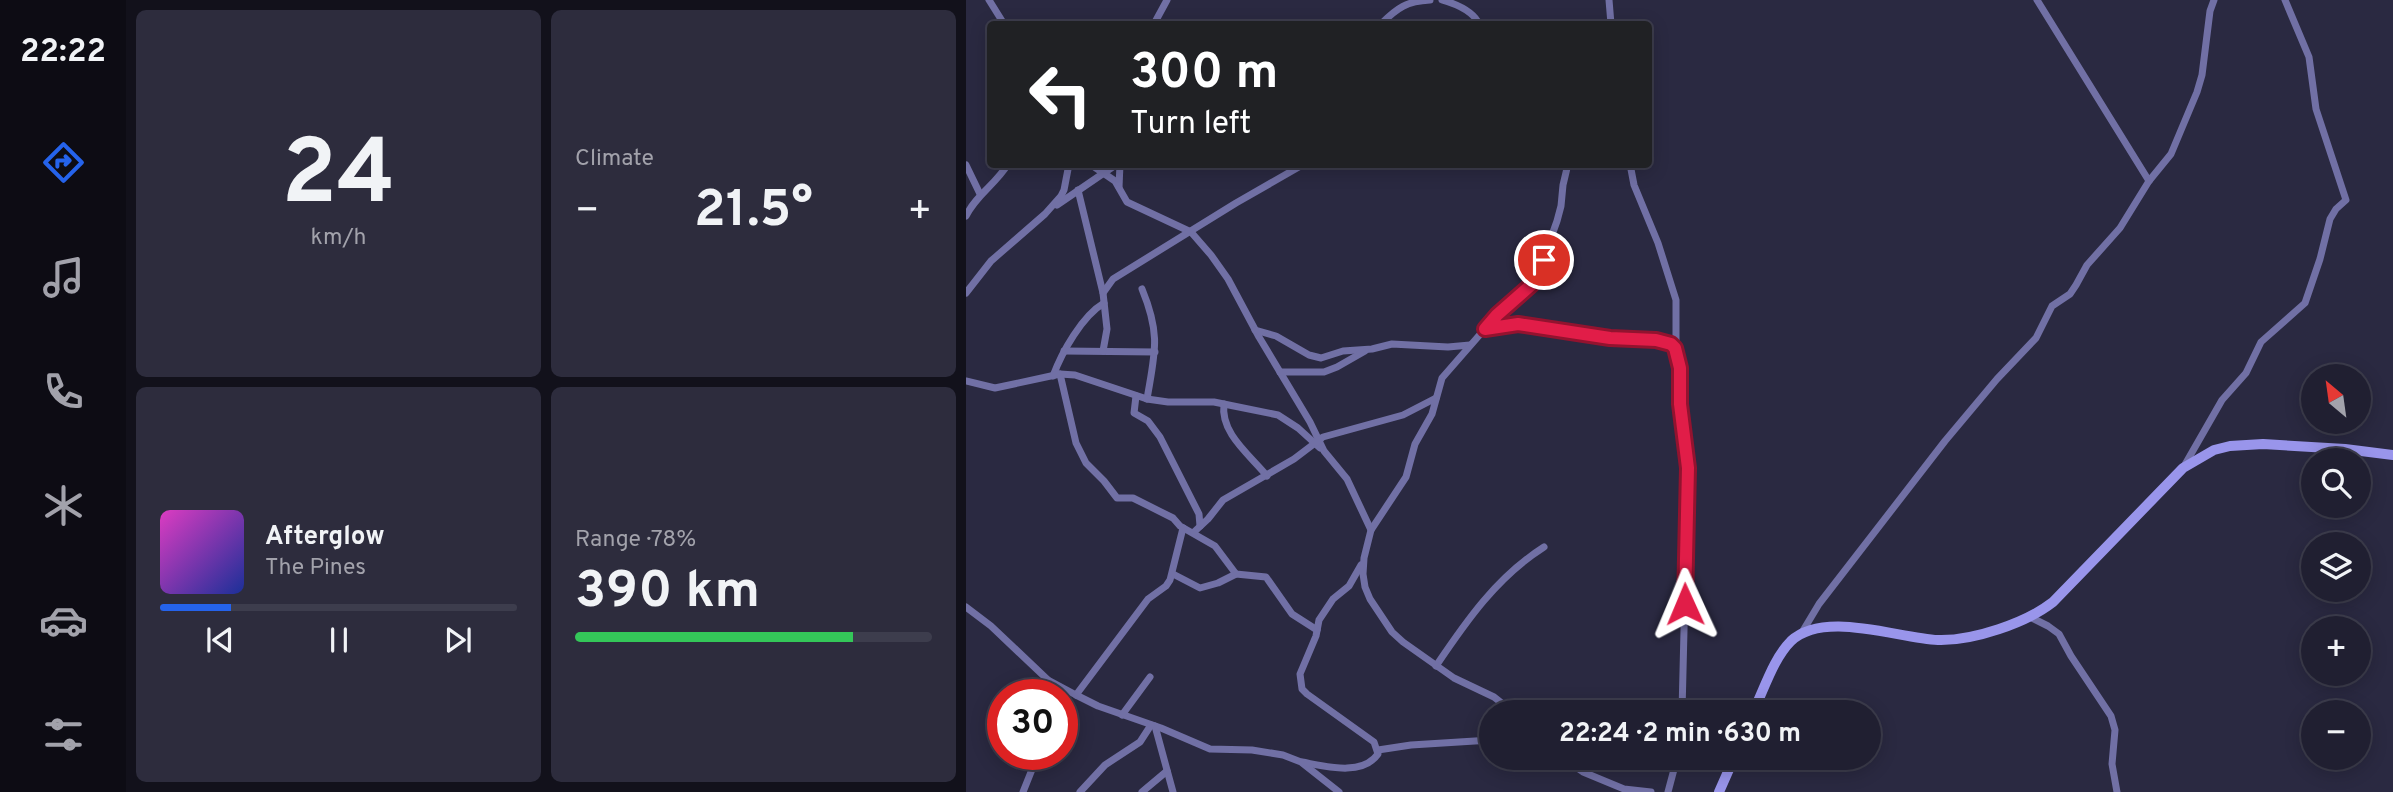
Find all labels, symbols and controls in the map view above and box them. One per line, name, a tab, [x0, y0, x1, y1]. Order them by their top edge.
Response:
text: 22:22	[20, 33, 106, 73]
text: 300 m	[1130, 44, 1278, 106]
icon: left	[1015, 49, 1106, 140]
text: Turn left	[1130, 105, 1251, 145]
text: 24	[281, 121, 396, 236]
icon: directions	[39, 138, 88, 187]
text: Climate	[575, 145, 654, 174]
text: 21.5°	[694, 179, 813, 245]
text: −	[575, 188, 600, 237]
text: +	[907, 188, 932, 237]
text: km/h	[311, 224, 366, 253]
pin	[1514, 230, 1574, 290]
icon: arrive	[1525, 241, 1563, 279]
icon: music	[39, 253, 88, 302]
north arrow	[2301, 364, 2371, 434]
map controls	[2301, 364, 2371, 770]
icon: phone	[39, 367, 88, 416]
button: search	[2301, 448, 2371, 518]
icon: climate	[39, 481, 88, 530]
text: Afterglow	[265, 521, 385, 554]
text: Range · 78%	[575, 526, 696, 555]
button: layers	[2301, 532, 2371, 602]
text: The Pines	[265, 554, 366, 583]
text: 390 km	[575, 560, 760, 626]
position arrow	[1648, 567, 1722, 641]
icon: car	[39, 596, 88, 645]
button: +	[2301, 616, 2371, 686]
icon: previous	[201, 621, 239, 659]
icon: pause	[320, 621, 358, 659]
icon: next	[439, 621, 477, 659]
speed limit sign: 30	[987, 679, 1078, 770]
button: −	[2301, 700, 2371, 770]
icon: filters	[39, 710, 88, 759]
text: 22:24 · 2 min · 630 m	[1559, 718, 1801, 751]

